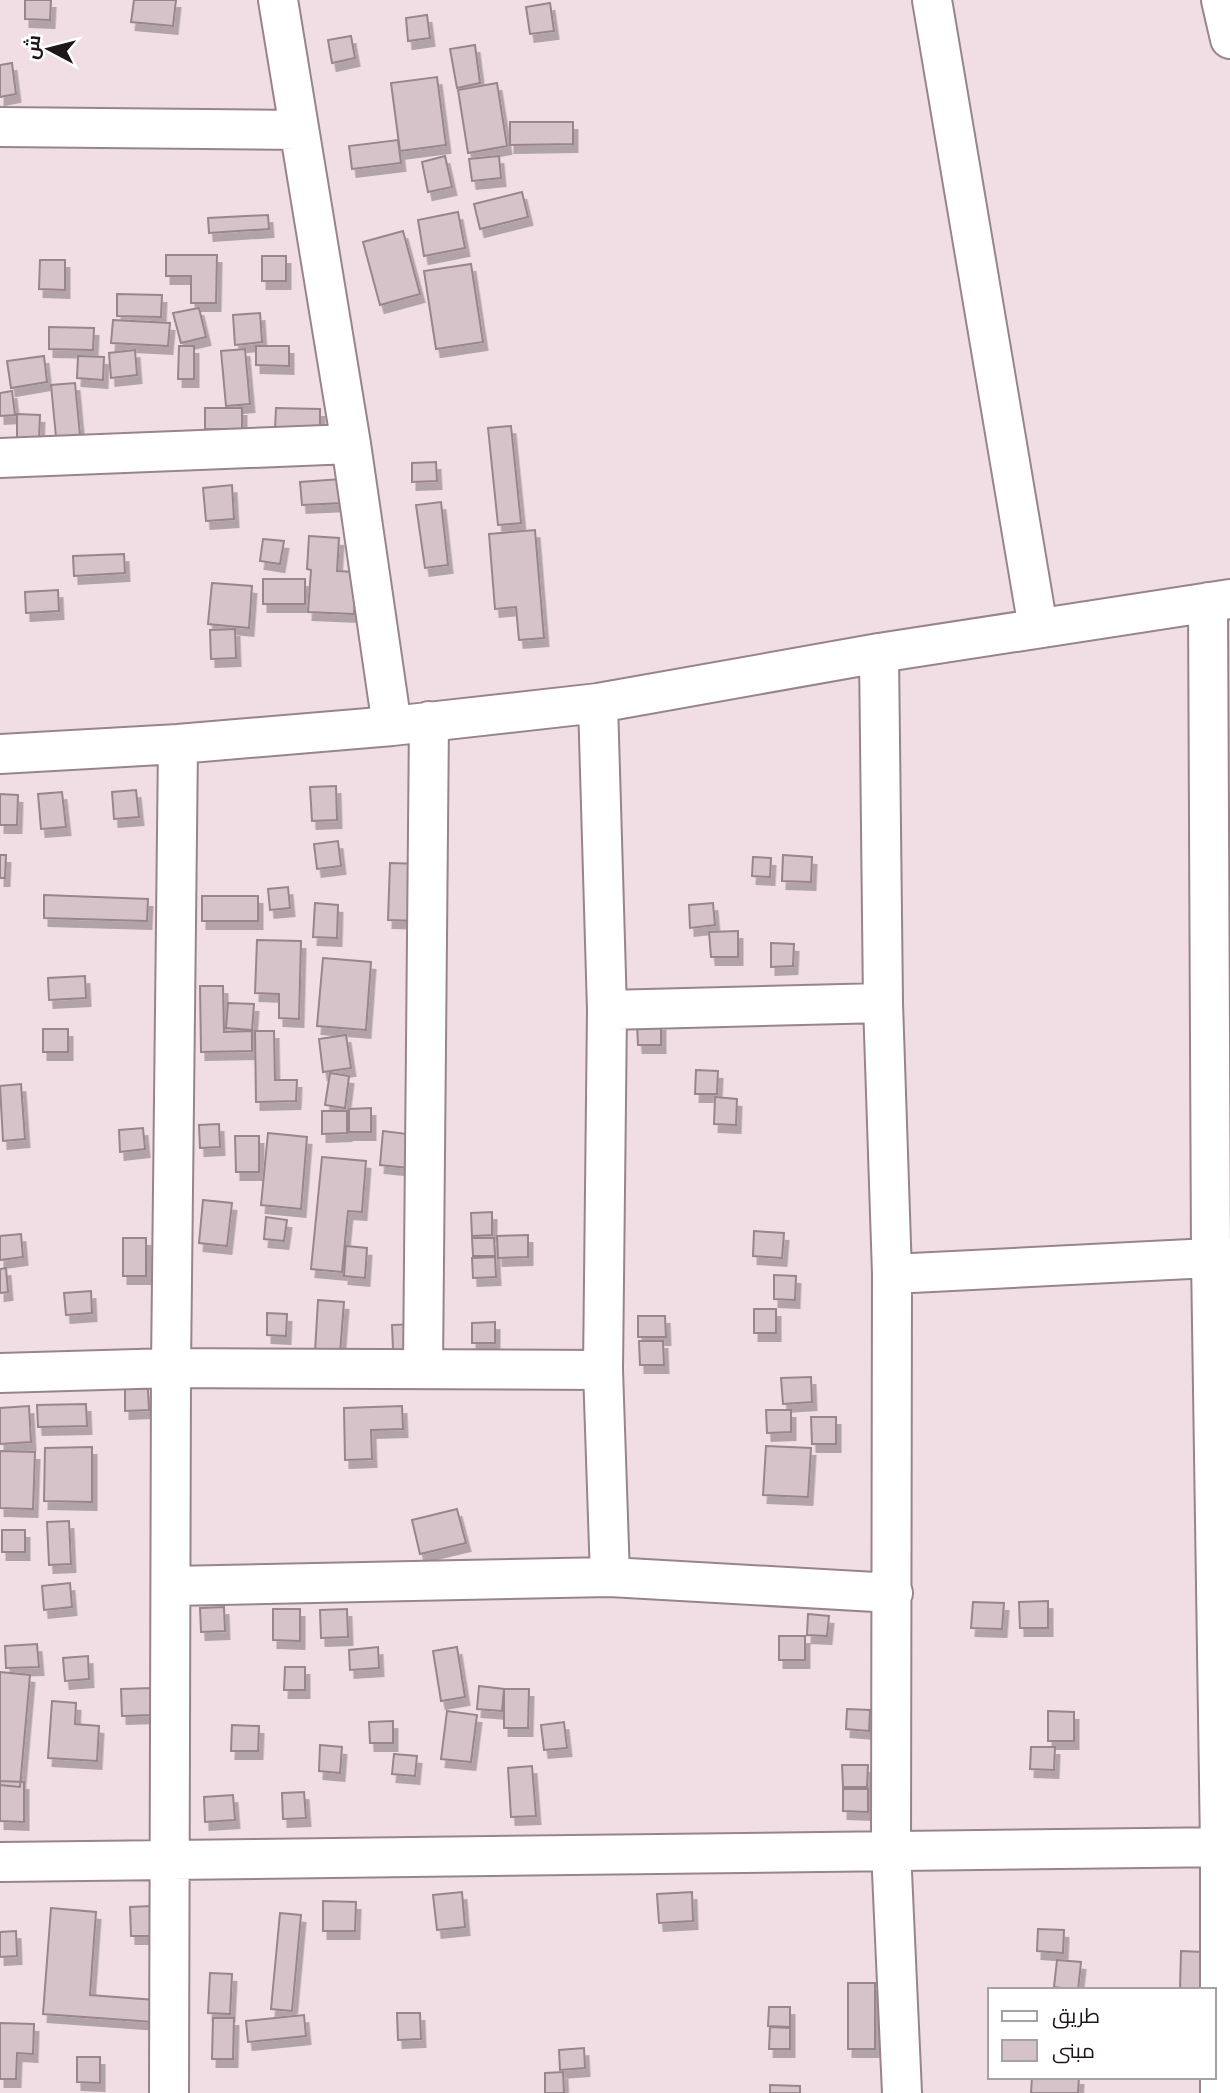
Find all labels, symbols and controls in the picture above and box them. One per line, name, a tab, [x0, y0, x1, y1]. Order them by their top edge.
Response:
north arrow	[14, 14, 84, 84]
text: ش	[19, 33, 46, 60]
legend	[988, 1988, 1216, 2079]
text: طريق	[1052, 2001, 1100, 2029]
text: مبنى	[1052, 2036, 1095, 2064]

